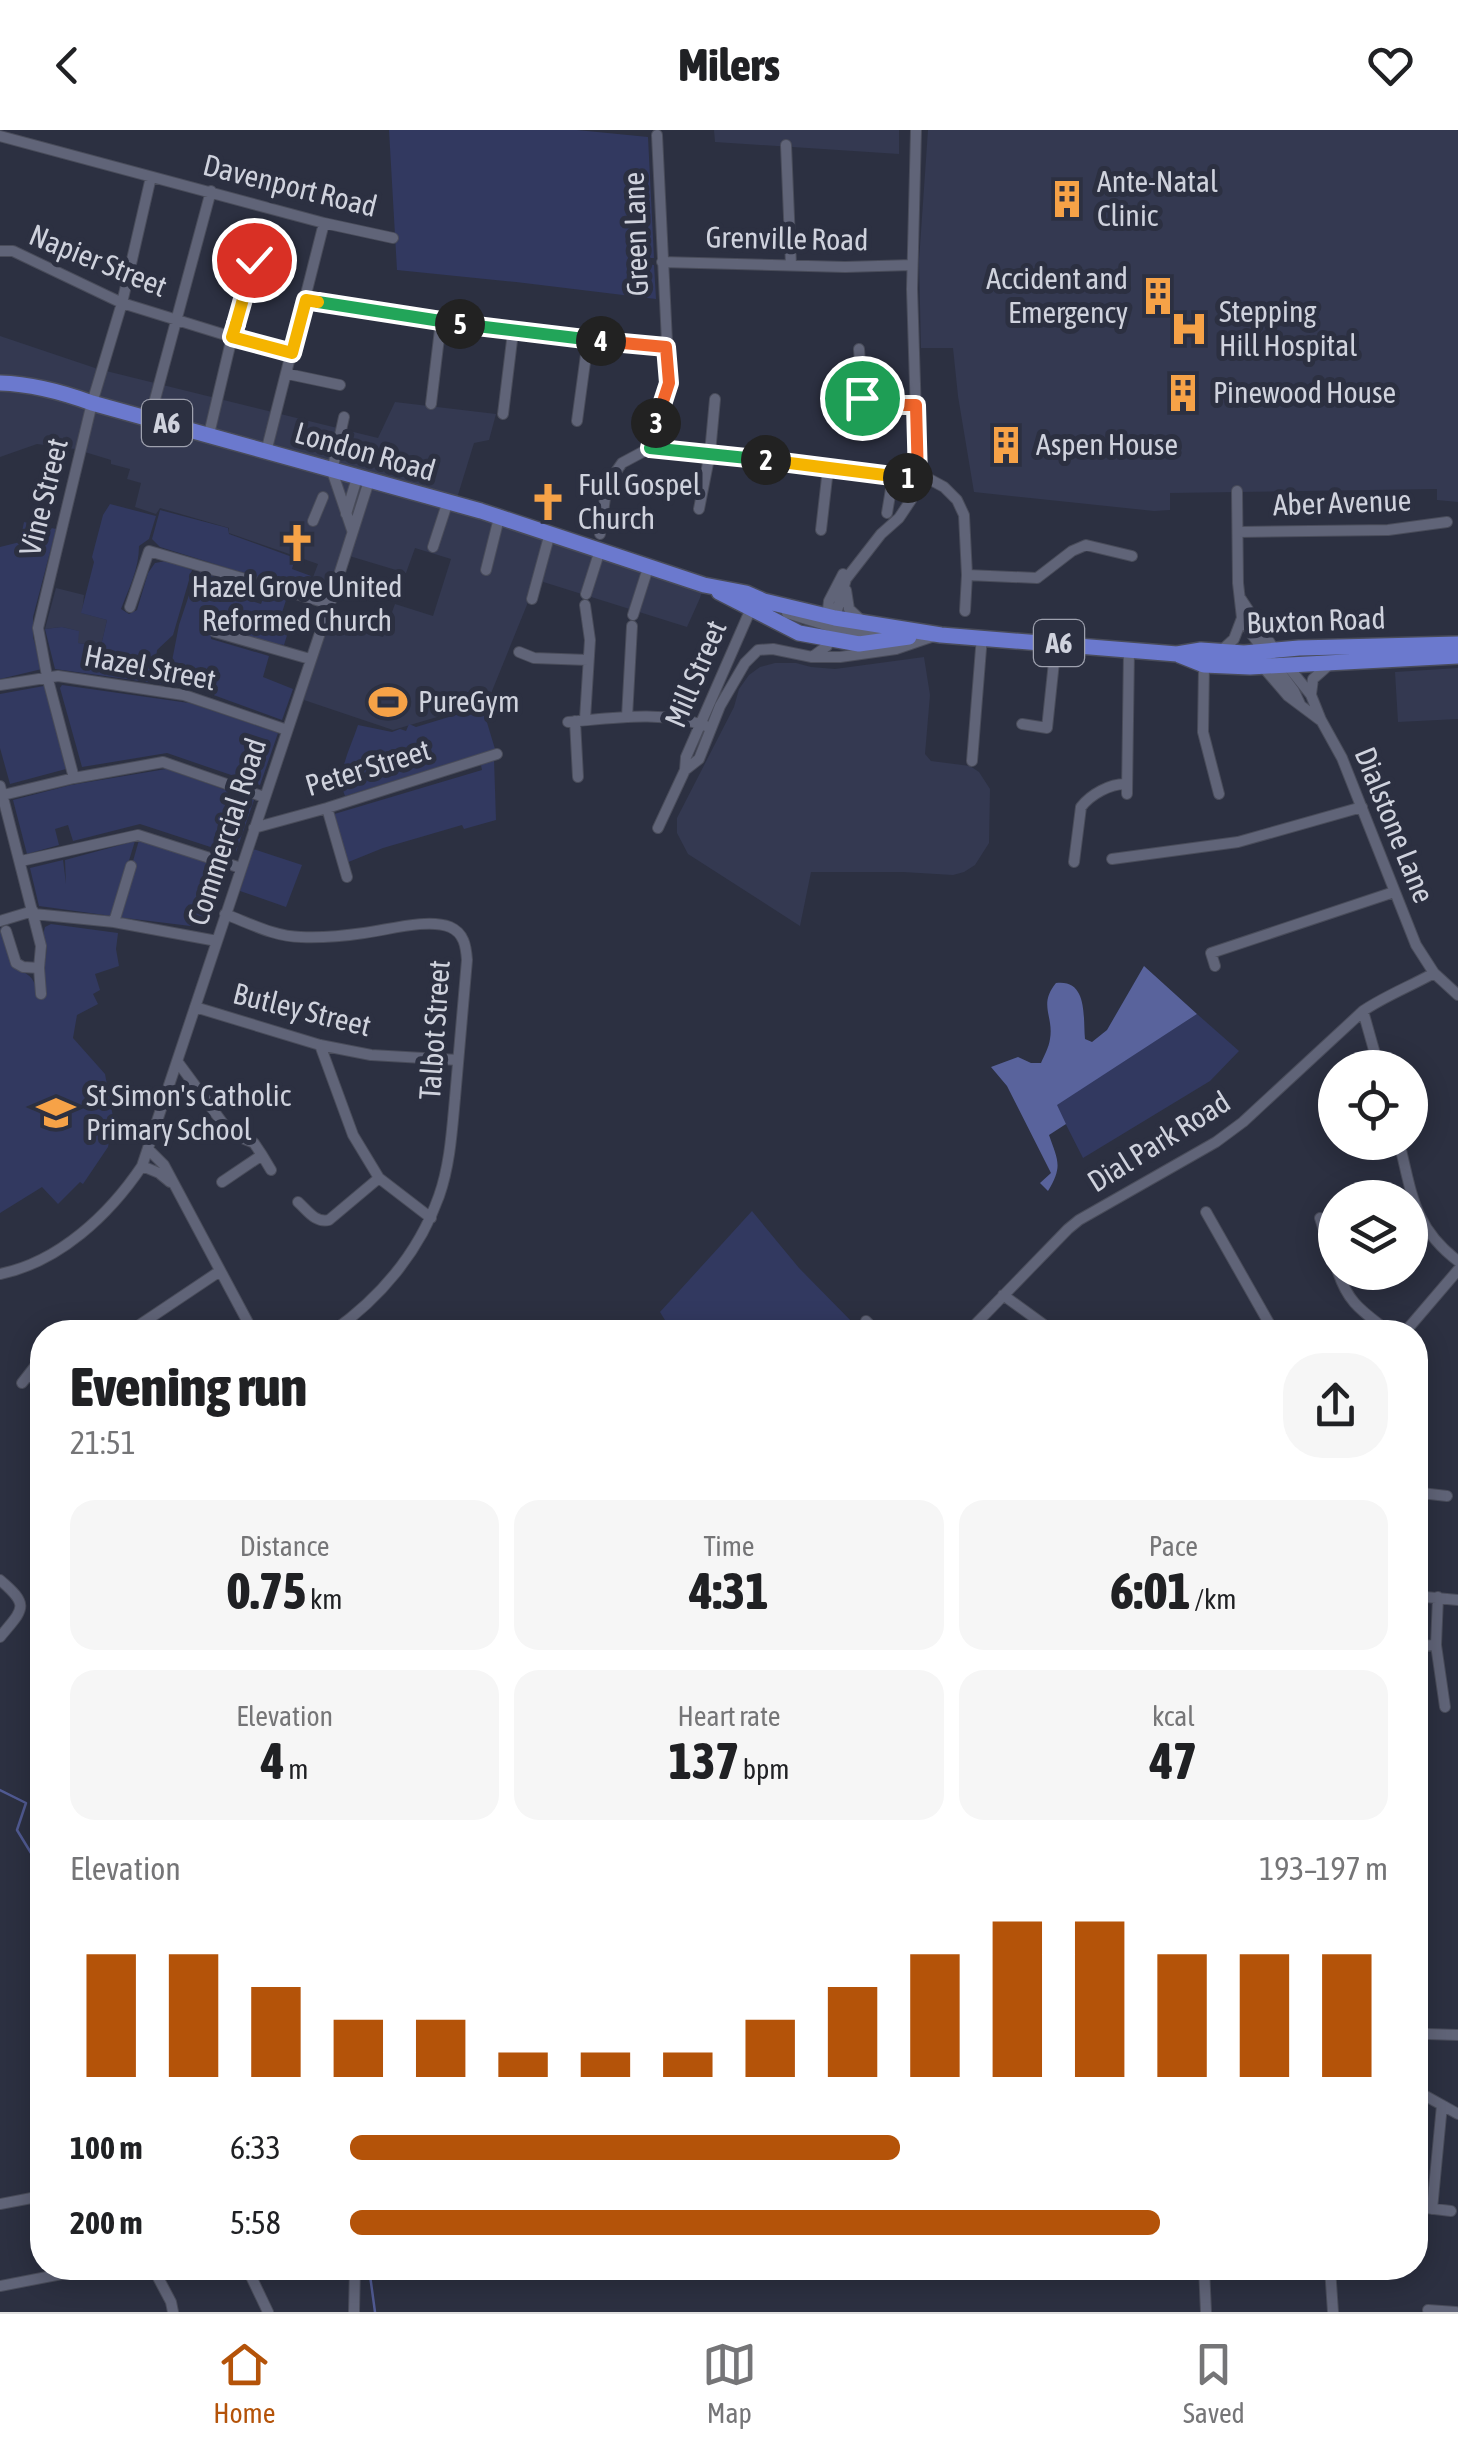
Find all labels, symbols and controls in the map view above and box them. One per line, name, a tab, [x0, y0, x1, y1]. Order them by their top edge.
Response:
icon: back	[40, 38, 95, 93]
icon: heart	[1363, 38, 1418, 93]
text: Milers	[678, 39, 780, 91]
street label: Davenport Road	[200, 147, 381, 223]
place label: Ante-Natal Clinic	[1097, 164, 1218, 232]
street label: Green Lane	[616, 171, 654, 297]
building icon: Ante-Natal Clinic	[1046, 178, 1088, 220]
street label: Napier Street	[25, 217, 172, 303]
pin	[212, 218, 297, 303]
street label: Grenville Road	[705, 220, 869, 256]
icon: check	[227, 233, 282, 288]
place label: Accident and Emergency	[986, 261, 1128, 329]
building icon: Accident and Emergency	[1137, 275, 1179, 317]
place label: Stepping Hill Hospital	[1219, 294, 1357, 362]
pin: 5	[435, 299, 485, 349]
text: 5	[453, 308, 467, 340]
hospital icon: Stepping Hill Hospital	[1168, 308, 1210, 350]
pin: 4	[576, 316, 626, 366]
text: 4	[594, 325, 608, 357]
pin	[820, 356, 905, 441]
icon: arrive	[835, 371, 890, 426]
building icon: Pinewood House	[1162, 372, 1204, 414]
place label: Pinewood House	[1213, 375, 1396, 409]
pin: 3	[631, 398, 681, 448]
road number: A6	[142, 400, 192, 446]
text: 3	[649, 407, 663, 439]
street label: London Road	[291, 415, 439, 487]
building icon: Aspen House	[985, 424, 1027, 466]
place label: Aspen House	[1036, 427, 1178, 461]
street label: Vine Street	[12, 435, 74, 559]
pin: 2	[741, 435, 791, 485]
text: 2	[759, 444, 773, 476]
pin: 1	[883, 453, 933, 503]
text: 1	[901, 462, 915, 494]
place label: Full Gospel Church	[578, 467, 701, 535]
church icon: Full Gospel Church	[527, 481, 569, 523]
street label: Aber Avenue	[1272, 483, 1412, 521]
church icon: Hazel Grove United Reformed Church	[276, 522, 318, 564]
place label: Hazel Grove United Reformed Church	[191, 569, 403, 637]
street label: Buxton Road	[1246, 601, 1386, 639]
street label: Mill Street	[657, 615, 733, 732]
road number: A6	[1034, 620, 1084, 666]
street label: Hazel Street	[81, 638, 219, 696]
sports icon: PureGym	[367, 681, 409, 723]
place label: PureGym	[418, 684, 520, 718]
street label: Peter Street	[301, 732, 434, 802]
street label: Commercial Road	[180, 734, 272, 929]
street label: Dialstone Lane	[1348, 742, 1442, 907]
street label: Talbot Street	[412, 959, 456, 1101]
street label: Butley Street	[230, 976, 375, 1043]
map controls	[1318, 1050, 1428, 1290]
button: locate	[1318, 1050, 1428, 1160]
place label: St Simon's Catholic Primary School	[86, 1078, 292, 1146]
street label: Dial Park Road	[1081, 1084, 1236, 1198]
school or university icon: St Simon's Catholic Primary School	[35, 1092, 77, 1134]
button: layers	[1318, 1180, 1428, 1290]
button: share	[1283, 1353, 1388, 1458]
text: Evening run	[70, 1355, 307, 1418]
text: 21:51	[70, 1424, 136, 1461]
text: Distance	[240, 1530, 330, 1562]
text: Time	[703, 1530, 755, 1562]
text: Pace	[1149, 1530, 1198, 1562]
text: 0.75	[227, 1562, 306, 1620]
text: 4:31	[689, 1562, 769, 1620]
text: 6:01	[1110, 1562, 1191, 1620]
text: km	[306, 1583, 343, 1615]
text: /km	[1191, 1583, 1236, 1615]
text: Elevation	[236, 1700, 333, 1732]
text: Heart rate	[677, 1700, 781, 1732]
text: kcal	[1152, 1700, 1195, 1732]
text: 4	[261, 1732, 284, 1790]
text: 137	[668, 1732, 739, 1790]
text: 47	[1150, 1732, 1197, 1790]
text: m	[284, 1753, 308, 1785]
text: bpm	[739, 1753, 790, 1785]
text: Elevation	[70, 1850, 181, 1887]
text: 193–197 m	[1259, 1850, 1388, 1887]
text: 100 m	[70, 2129, 143, 2166]
text: 6:33	[230, 2129, 281, 2166]
text: 200 m	[70, 2204, 143, 2241]
text: 5:58	[230, 2204, 281, 2241]
tab: Home	[213, 2337, 275, 2429]
tab: Map	[702, 2337, 757, 2429]
tab: Saved	[1183, 2337, 1245, 2429]

